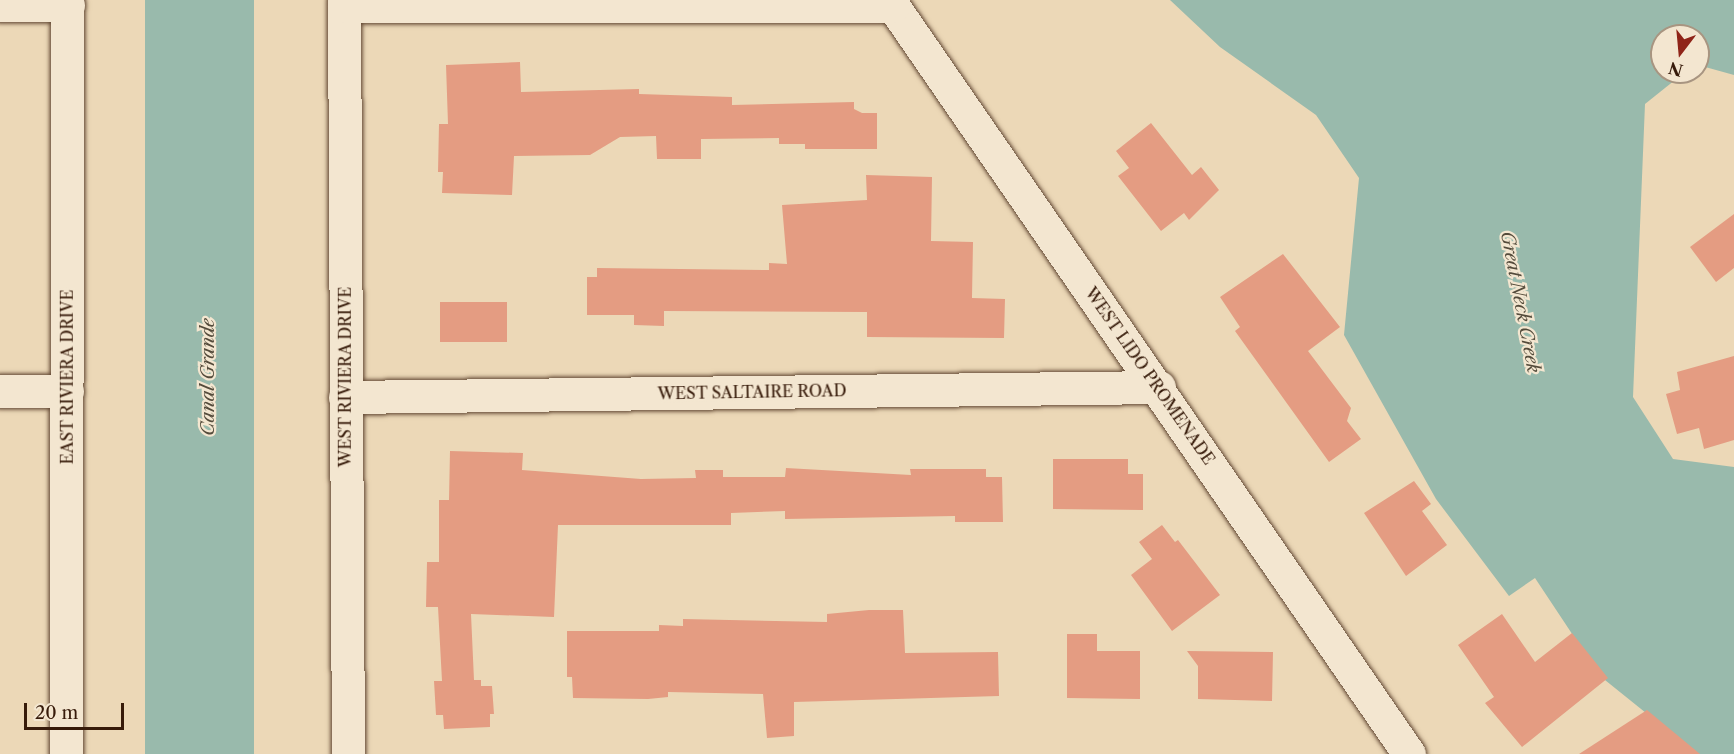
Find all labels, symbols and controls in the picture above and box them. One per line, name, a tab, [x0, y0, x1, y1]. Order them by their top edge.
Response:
north arrow	[1650, 24, 1710, 84]
text: N	[1666, 58, 1685, 81]
water label: Great Neck Creek	[1496, 229, 1544, 375]
street label: WEST LIDO PROMENADE	[1081, 283, 1219, 469]
street label: WEST RIVIERA DRIVE	[335, 286, 355, 468]
street label: EAST RIVIERA DRIVE	[57, 289, 77, 465]
water label: Canal Grande	[197, 318, 219, 436]
street label: WEST SALTAIRE ROAD	[657, 381, 847, 403]
scale bar	[27, 691, 128, 729]
text: 20 m	[35, 702, 78, 724]

